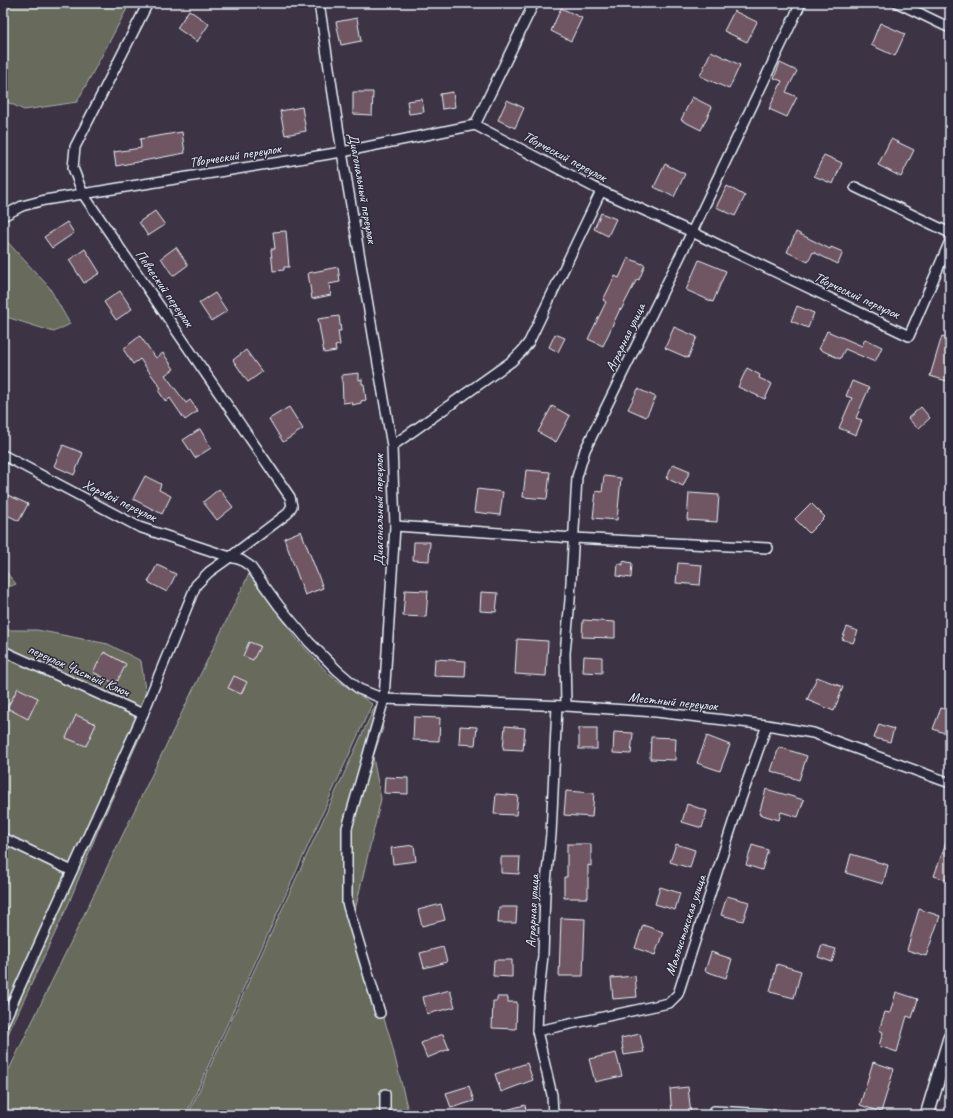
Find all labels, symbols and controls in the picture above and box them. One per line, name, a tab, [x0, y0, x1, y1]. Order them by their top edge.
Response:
street label: Творческий переулок	[520, 127, 611, 186]
street label: Диагональный переулок	[344, 132, 381, 246]
street label: Творческий переулок	[188, 140, 284, 171]
street label: Певческий переулок	[132, 246, 199, 332]
street label: Творческий переулок	[811, 268, 904, 323]
street label: Аграрная улица	[602, 299, 650, 374]
street label: Диагональный переулок	[370, 452, 387, 566]
street label: Хоровой переулок	[80, 475, 161, 526]
street label: переулок Чистый Ключ	[25, 640, 133, 701]
street label: Местный переулок	[628, 688, 720, 715]
street label: Малоистокская улица	[661, 872, 710, 977]
street label: Аграрная улица	[522, 873, 543, 948]

